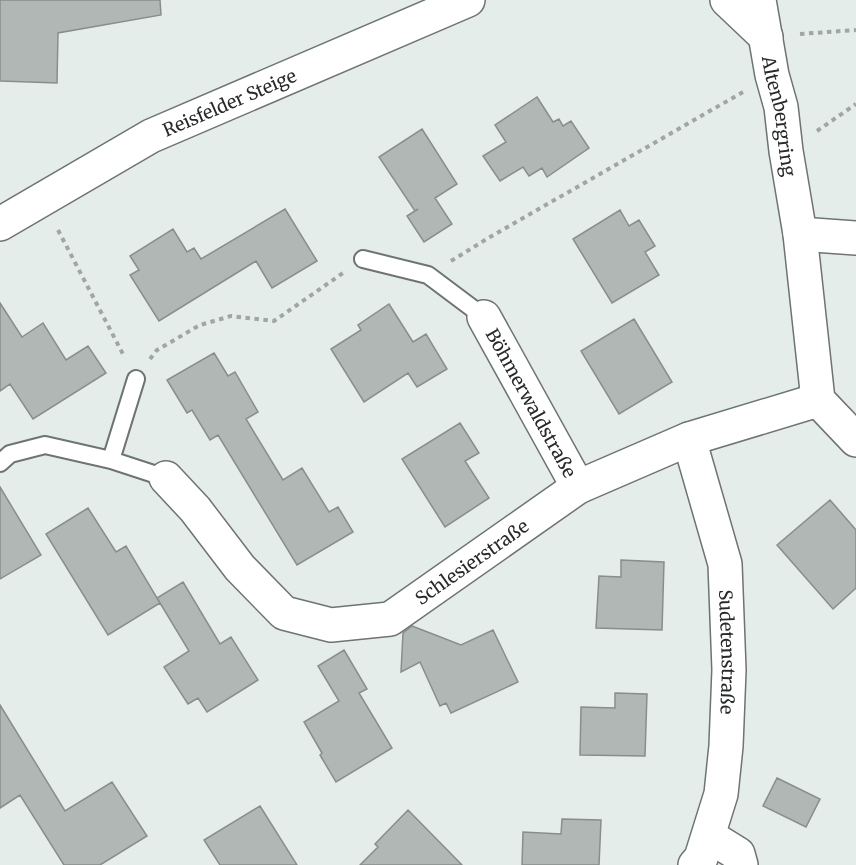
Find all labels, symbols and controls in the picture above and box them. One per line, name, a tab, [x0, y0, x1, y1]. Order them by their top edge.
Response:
street label: Altenbergring	[757, 53, 802, 178]
street label: Reisfelder Steige	[159, 64, 300, 141]
street label: Böhmerwaldstraße	[481, 324, 582, 481]
street label: Schlesierstraße	[410, 514, 533, 610]
street label: Sudetenstraße	[714, 589, 741, 715]

